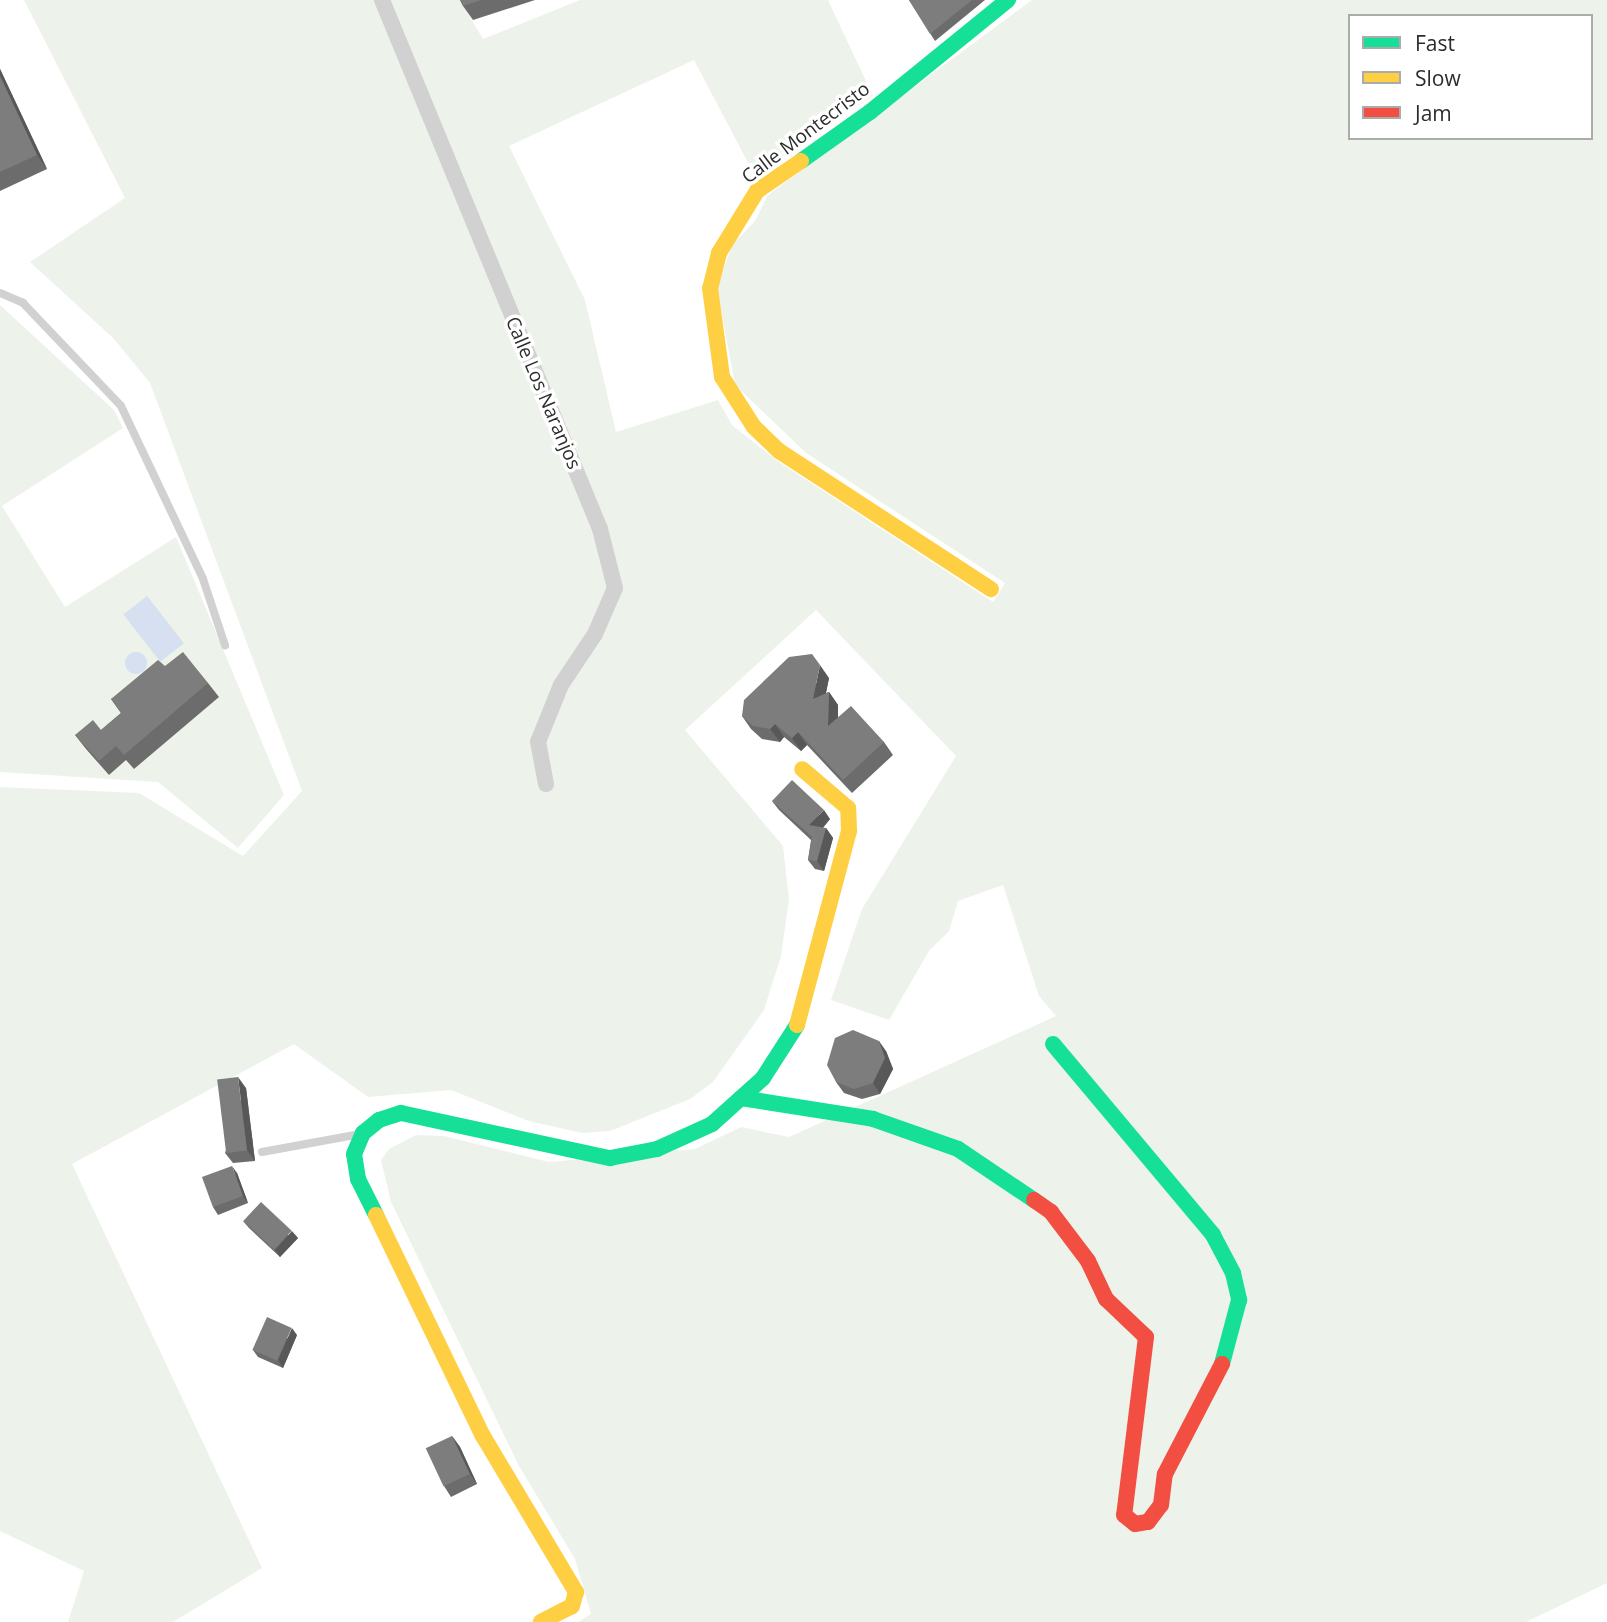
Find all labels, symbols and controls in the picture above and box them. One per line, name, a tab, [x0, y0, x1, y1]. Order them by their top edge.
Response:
legend	[1348, 14, 1593, 140]
text: Fast	[1415, 29, 1455, 57]
text: Slow	[1415, 64, 1461, 92]
street label: Calle Montecristo	[738, 77, 874, 189]
text: Jam	[1415, 99, 1452, 127]
street label: Calle Los Naranjos	[501, 313, 585, 473]

